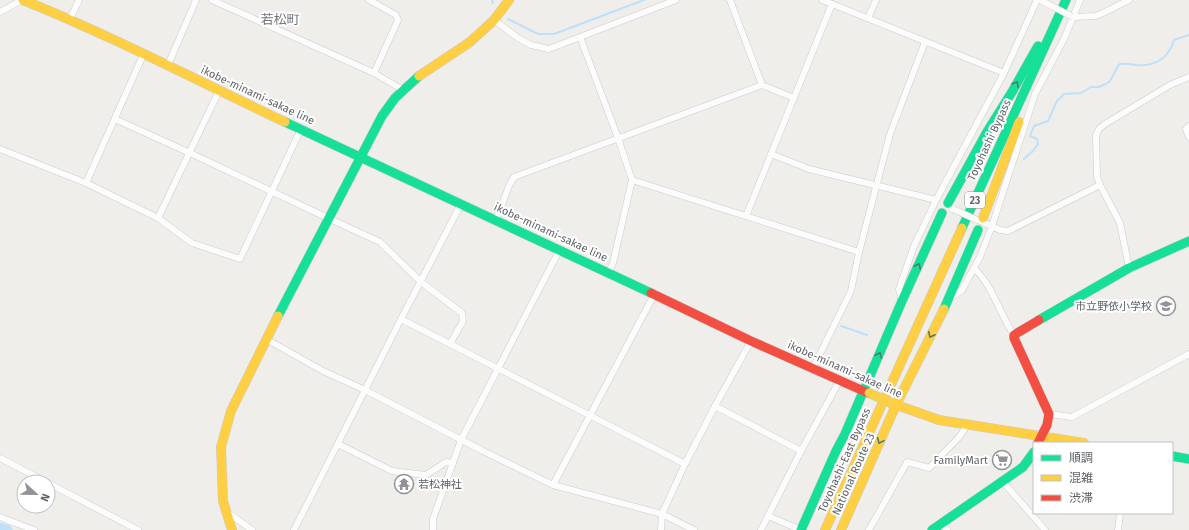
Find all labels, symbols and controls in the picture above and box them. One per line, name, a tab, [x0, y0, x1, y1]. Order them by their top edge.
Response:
district label: 若松町	[260, 12, 300, 27]
street label: ikobe-minami-sakae line	[199, 63, 317, 128]
one-way arrow	[1012, 81, 1019, 88]
street label: Toyohashi Bypass	[965, 98, 1014, 183]
road number: 23	[965, 192, 985, 208]
street label: ikobe-minami-sakae line	[492, 200, 610, 265]
one-way arrow	[913, 263, 921, 270]
school or university icon: 市立野依小学校	[1155, 295, 1177, 317]
place label: 市立野依小学校	[1075, 300, 1152, 313]
one-way arrow	[928, 330, 936, 338]
street label: ikobe-minami-sakae line	[785, 338, 904, 401]
one-way arrow	[874, 352, 882, 359]
street label: Toyohashi-East Bypass	[816, 406, 873, 514]
street label: National Route 23	[830, 431, 877, 517]
one-way arrow	[877, 436, 885, 444]
legend	[1033, 442, 1173, 514]
supermarket icon: FamilyMart	[991, 449, 1013, 471]
text: 順調	[1069, 451, 1093, 465]
place label: FamilyMart	[933, 454, 988, 467]
text: 混雑	[1069, 471, 1093, 485]
temple icon: 若松神社	[393, 473, 415, 495]
north arrow	[16, 474, 56, 514]
place label: 若松神社	[418, 478, 462, 491]
text: 渋滞	[1069, 491, 1093, 505]
text: N	[37, 492, 52, 503]

